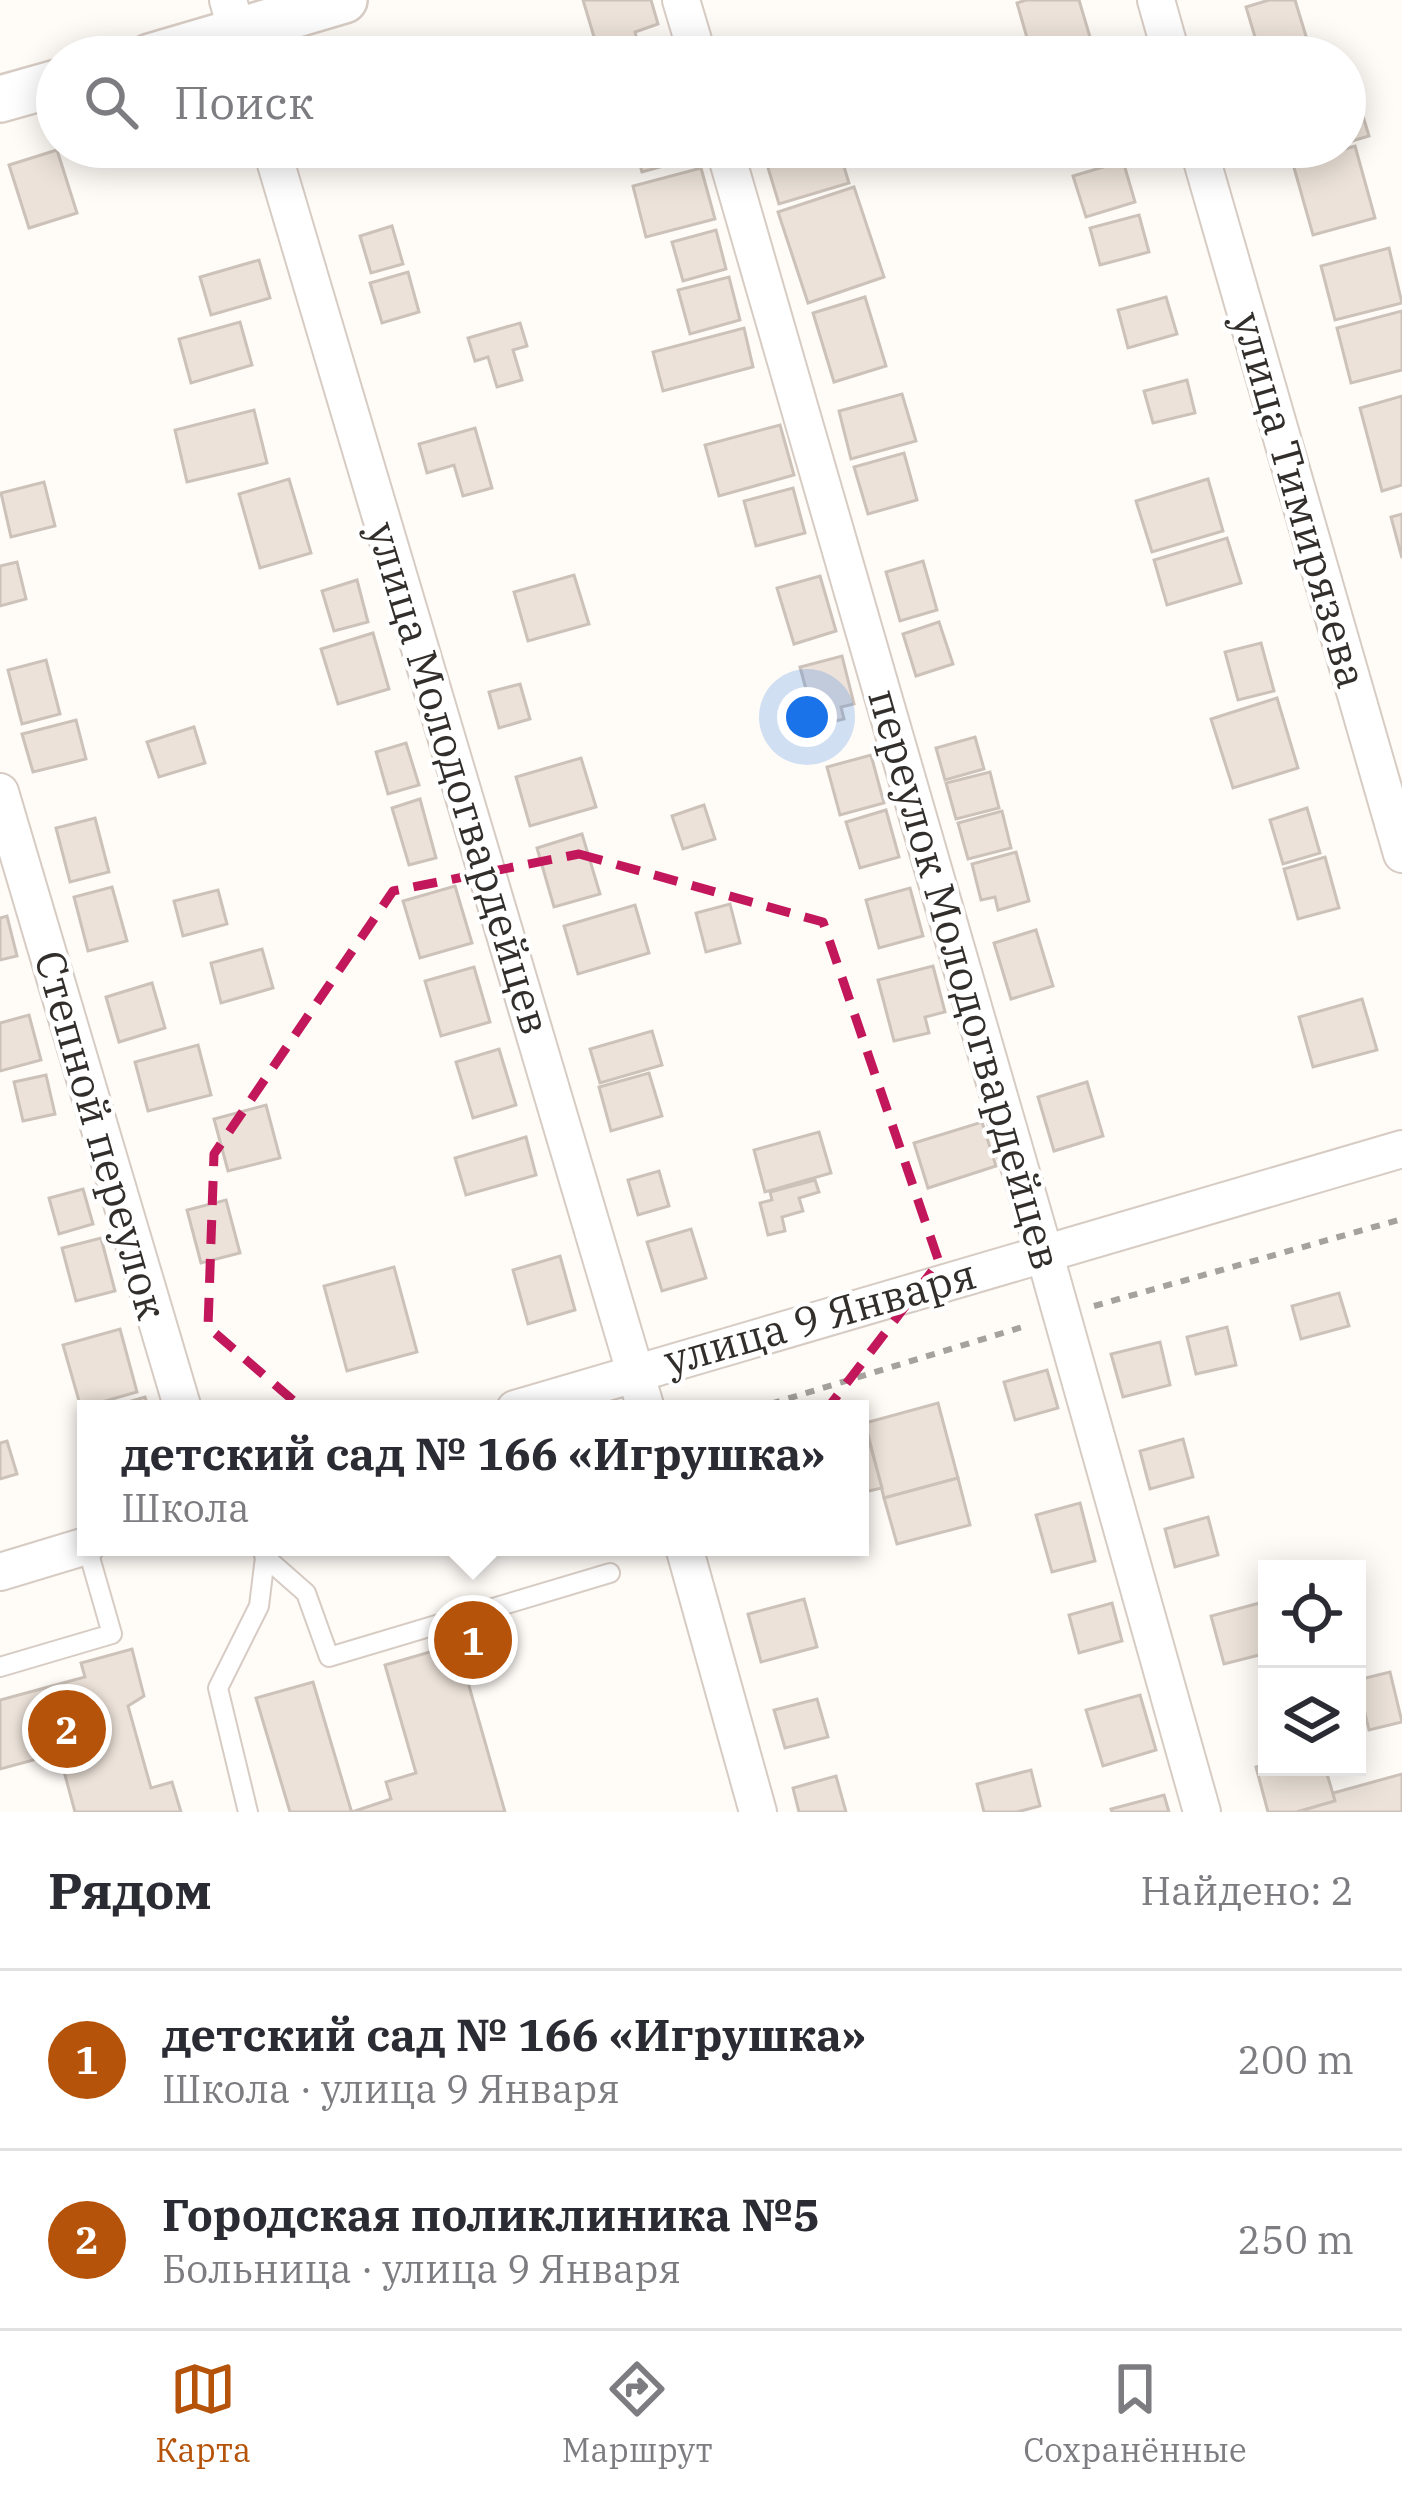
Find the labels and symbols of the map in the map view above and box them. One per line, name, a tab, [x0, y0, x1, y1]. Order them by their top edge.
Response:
street label: улица Тимирязева	[1221, 306, 1380, 694]
street label: улица Молодогвардейцев	[355, 515, 564, 1041]
street label: переулок Молодогвардейцев	[856, 682, 1075, 1275]
your location	[777, 687, 837, 747]
street label: Степной переулок	[23, 944, 180, 1326]
street label: улица 9 Января	[658, 1246, 982, 1387]
pin: 1	[434, 1595, 512, 1685]
pin: 2	[28, 1684, 106, 1774]

